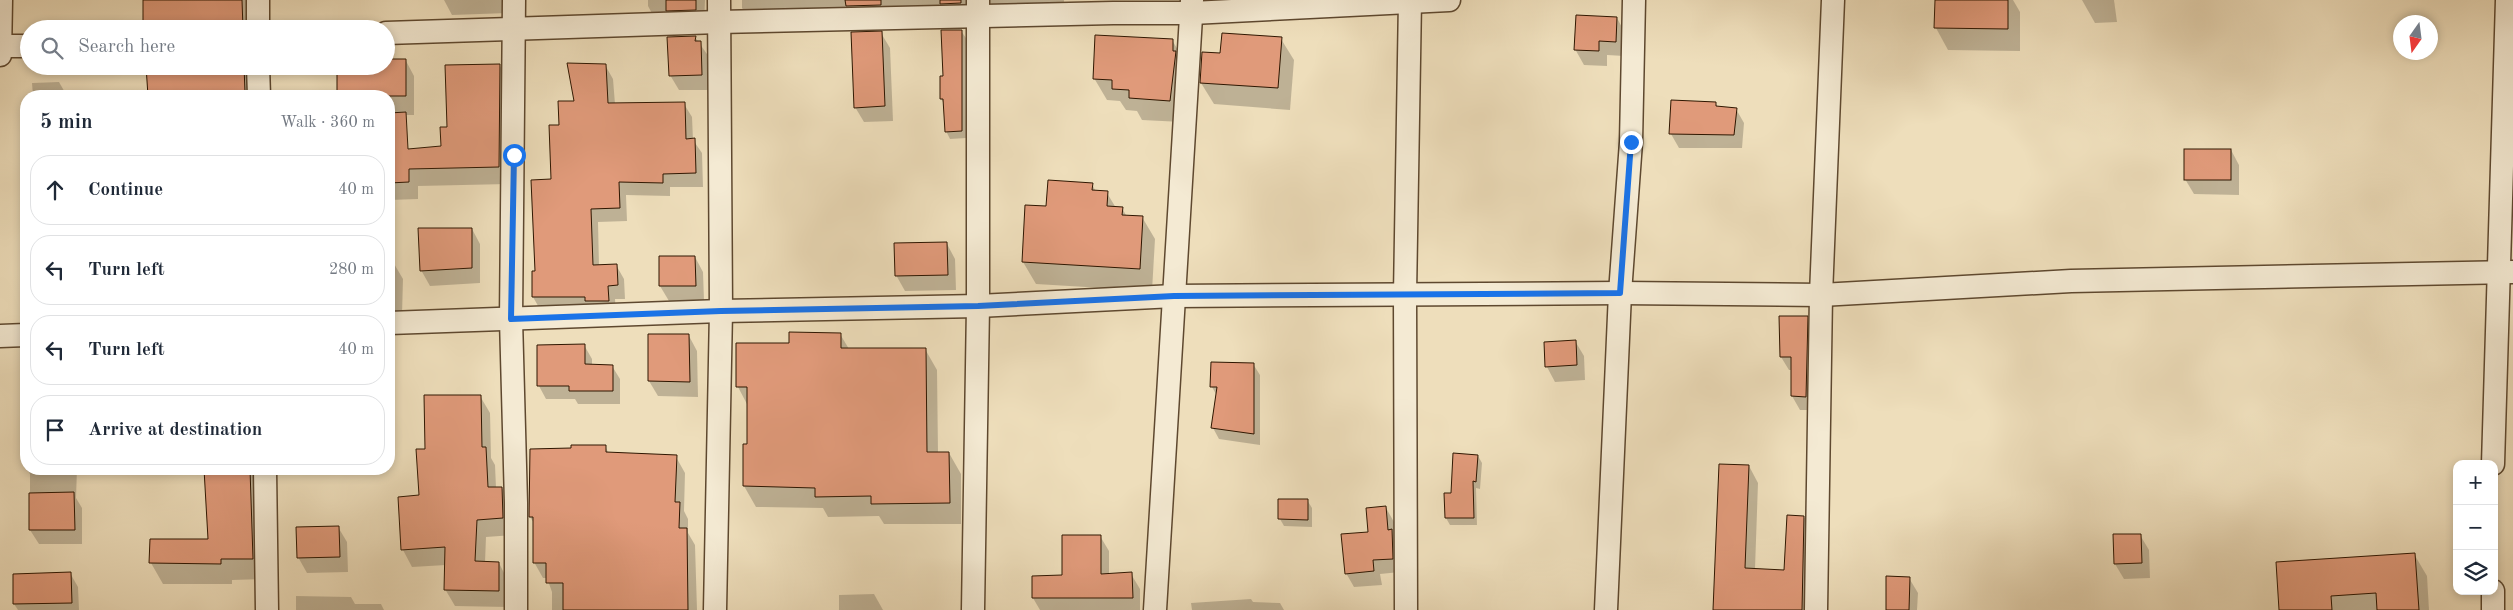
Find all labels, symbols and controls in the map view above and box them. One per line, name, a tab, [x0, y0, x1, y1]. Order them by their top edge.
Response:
north arrow	[2393, 15, 2438, 60]
search box	[20, 20, 395, 75]
icon: search	[38, 34, 66, 62]
text: Search here	[78, 38, 175, 57]
text: 5 min	[40, 112, 93, 133]
text: Walk · 360 m	[280, 115, 375, 131]
route end	[1620, 131, 1643, 154]
route start	[503, 144, 526, 167]
icon: ahead	[41, 176, 69, 204]
text: Continue	[88, 181, 163, 200]
text: 40 m	[338, 182, 374, 198]
icon: left	[41, 256, 69, 284]
text: Turn left	[88, 261, 165, 280]
text: 280 m	[329, 262, 374, 278]
icon: left	[41, 336, 69, 364]
text: Turn left	[88, 341, 165, 360]
text: 40 m	[338, 342, 374, 358]
icon: arrive	[41, 416, 69, 444]
text: Arrive at destination	[88, 421, 262, 440]
map controls	[2453, 460, 2498, 595]
button: +	[2453, 460, 2498, 505]
button: −	[2453, 505, 2498, 550]
button: layers	[2453, 550, 2498, 595]

